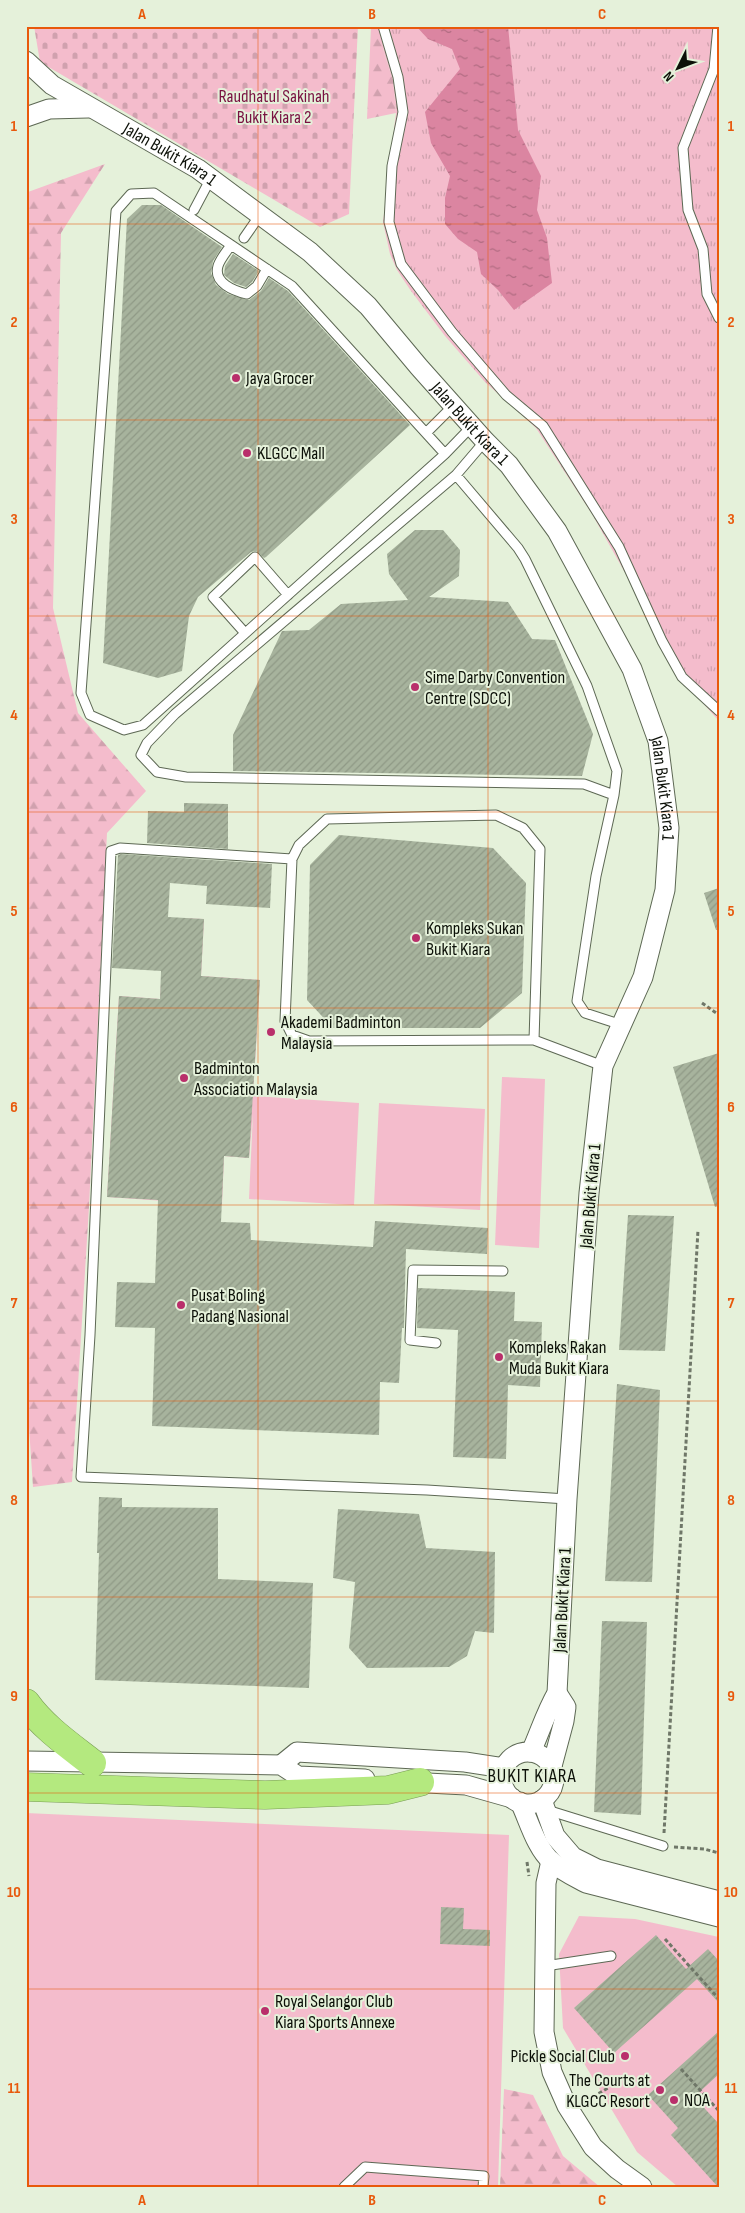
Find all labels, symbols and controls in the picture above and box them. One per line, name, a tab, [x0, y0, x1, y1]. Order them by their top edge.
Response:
text: A	[137, 5, 146, 24]
text: B	[368, 5, 376, 24]
text: C	[598, 5, 606, 24]
north arrow	[652, 42, 702, 92]
text: N	[660, 68, 678, 85]
park label: Raudhatul Sakinah Bukit Kiara 2	[218, 86, 330, 128]
text: 1	[11, 117, 18, 136]
text: 1	[728, 117, 735, 136]
street label: Jalan Bukit Kiara 1	[118, 118, 221, 191]
text: 2	[10, 313, 18, 332]
text: 2	[727, 313, 735, 332]
place label: Jaya Grocer	[245, 368, 314, 389]
marker: Jaya Grocer	[230, 372, 242, 384]
street label: Jalan Bukit Kiara 1	[426, 377, 513, 470]
place label: KLGCC Mall	[257, 443, 325, 464]
marker: KLGCC Mall	[241, 447, 253, 459]
text: 3	[10, 510, 18, 529]
text: 3	[727, 510, 735, 529]
place label: Sime Darby Convention Centre (SDCC)	[425, 667, 565, 709]
marker: Sime Darby Convention Centre (SDCC)	[409, 681, 421, 693]
text: 4	[10, 706, 18, 725]
text: 4	[727, 706, 735, 725]
street label: Jalan Bukit Kiara 1	[646, 732, 679, 842]
text: 5	[10, 902, 18, 921]
text: 5	[727, 902, 735, 921]
place label: Kompleks Sukan Bukit Kiara	[426, 918, 524, 960]
marker: Kompleks Sukan Bukit Kiara	[410, 932, 422, 944]
place label: Akademi Badminton Malaysia	[280, 1012, 401, 1054]
marker: Akademi Badminton Malaysia	[265, 1026, 277, 1038]
place label: Badminton Association Malaysia	[193, 1058, 318, 1100]
marker: Badminton Association Malaysia	[178, 1072, 190, 1084]
text: 6	[10, 1098, 18, 1117]
text: 6	[727, 1098, 735, 1117]
street label: Jalan Bukit Kiara 1	[575, 1142, 606, 1250]
place label: Pusat Boling Padang Nasional	[191, 1285, 289, 1327]
text: 7	[11, 1294, 18, 1313]
text: 7	[728, 1294, 735, 1313]
marker: Pusat Boling Padang Nasional	[175, 1299, 187, 1311]
place label: Kompleks Rakan Muda Bukit Kiara	[509, 1337, 609, 1379]
marker: Kompleks Rakan Muda Bukit Kiara	[493, 1351, 505, 1363]
text: 8	[10, 1491, 18, 1510]
text: 8	[727, 1491, 735, 1510]
street label: Jalan Bukit Kiara 1	[549, 1546, 576, 1654]
text: 9	[10, 1687, 18, 1706]
text: 9	[727, 1687, 735, 1706]
district label: BUKIT KIARA	[487, 1765, 577, 1788]
text: 10	[7, 1883, 21, 1902]
text: 10	[724, 1883, 738, 1902]
place label: Royal Selangor Club Kiara Sports Annexe	[275, 1991, 395, 2033]
marker: Royal Selangor Club Kiara Sports Annexe	[259, 2005, 271, 2017]
place label: Pickle Social Club	[511, 2046, 615, 2067]
marker: Pickle Social Club	[619, 2050, 631, 2062]
place label: The Courts at KLGCC Resort	[566, 2070, 651, 2112]
text: 11	[8, 2079, 21, 2098]
text: 11	[725, 2079, 738, 2098]
marker: The Courts at KLGCC Resort	[654, 2084, 666, 2096]
place label: NOA	[684, 2090, 710, 2111]
marker: NOA	[668, 2094, 680, 2106]
text: A	[137, 2191, 146, 2210]
text: B	[368, 2191, 376, 2210]
text: C	[598, 2191, 606, 2210]

